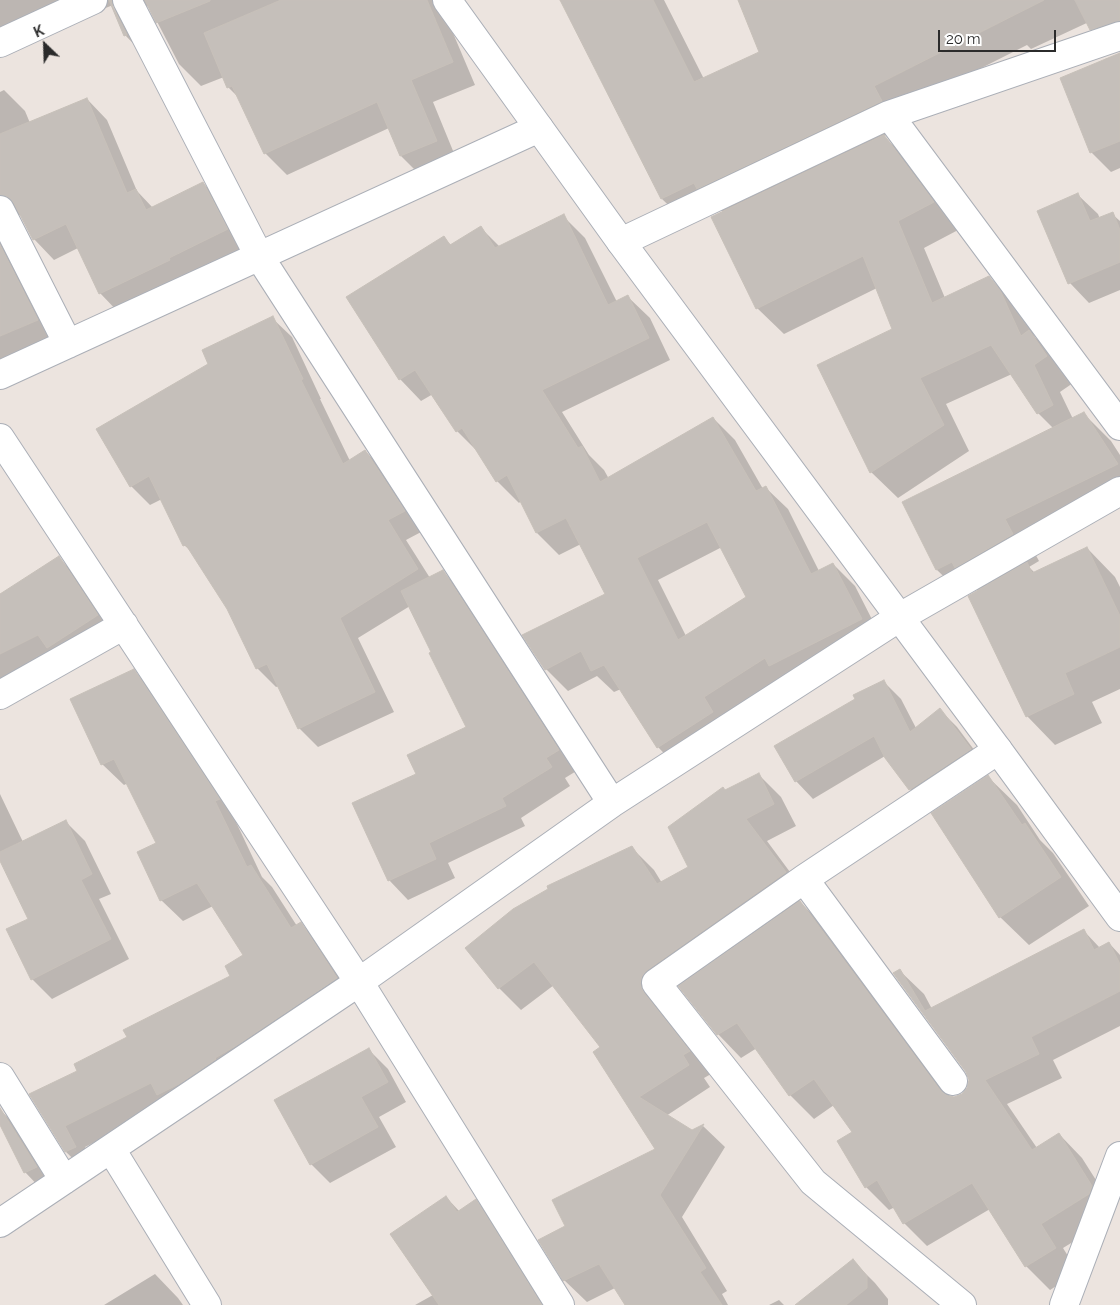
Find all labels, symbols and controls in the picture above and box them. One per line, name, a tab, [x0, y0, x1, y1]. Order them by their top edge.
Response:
north arrow	[20, 20, 70, 70]
scale bar	[940, 20, 1058, 52]
text: K	[31, 22, 46, 41]
text: 20 m	[946, 30, 981, 48]

